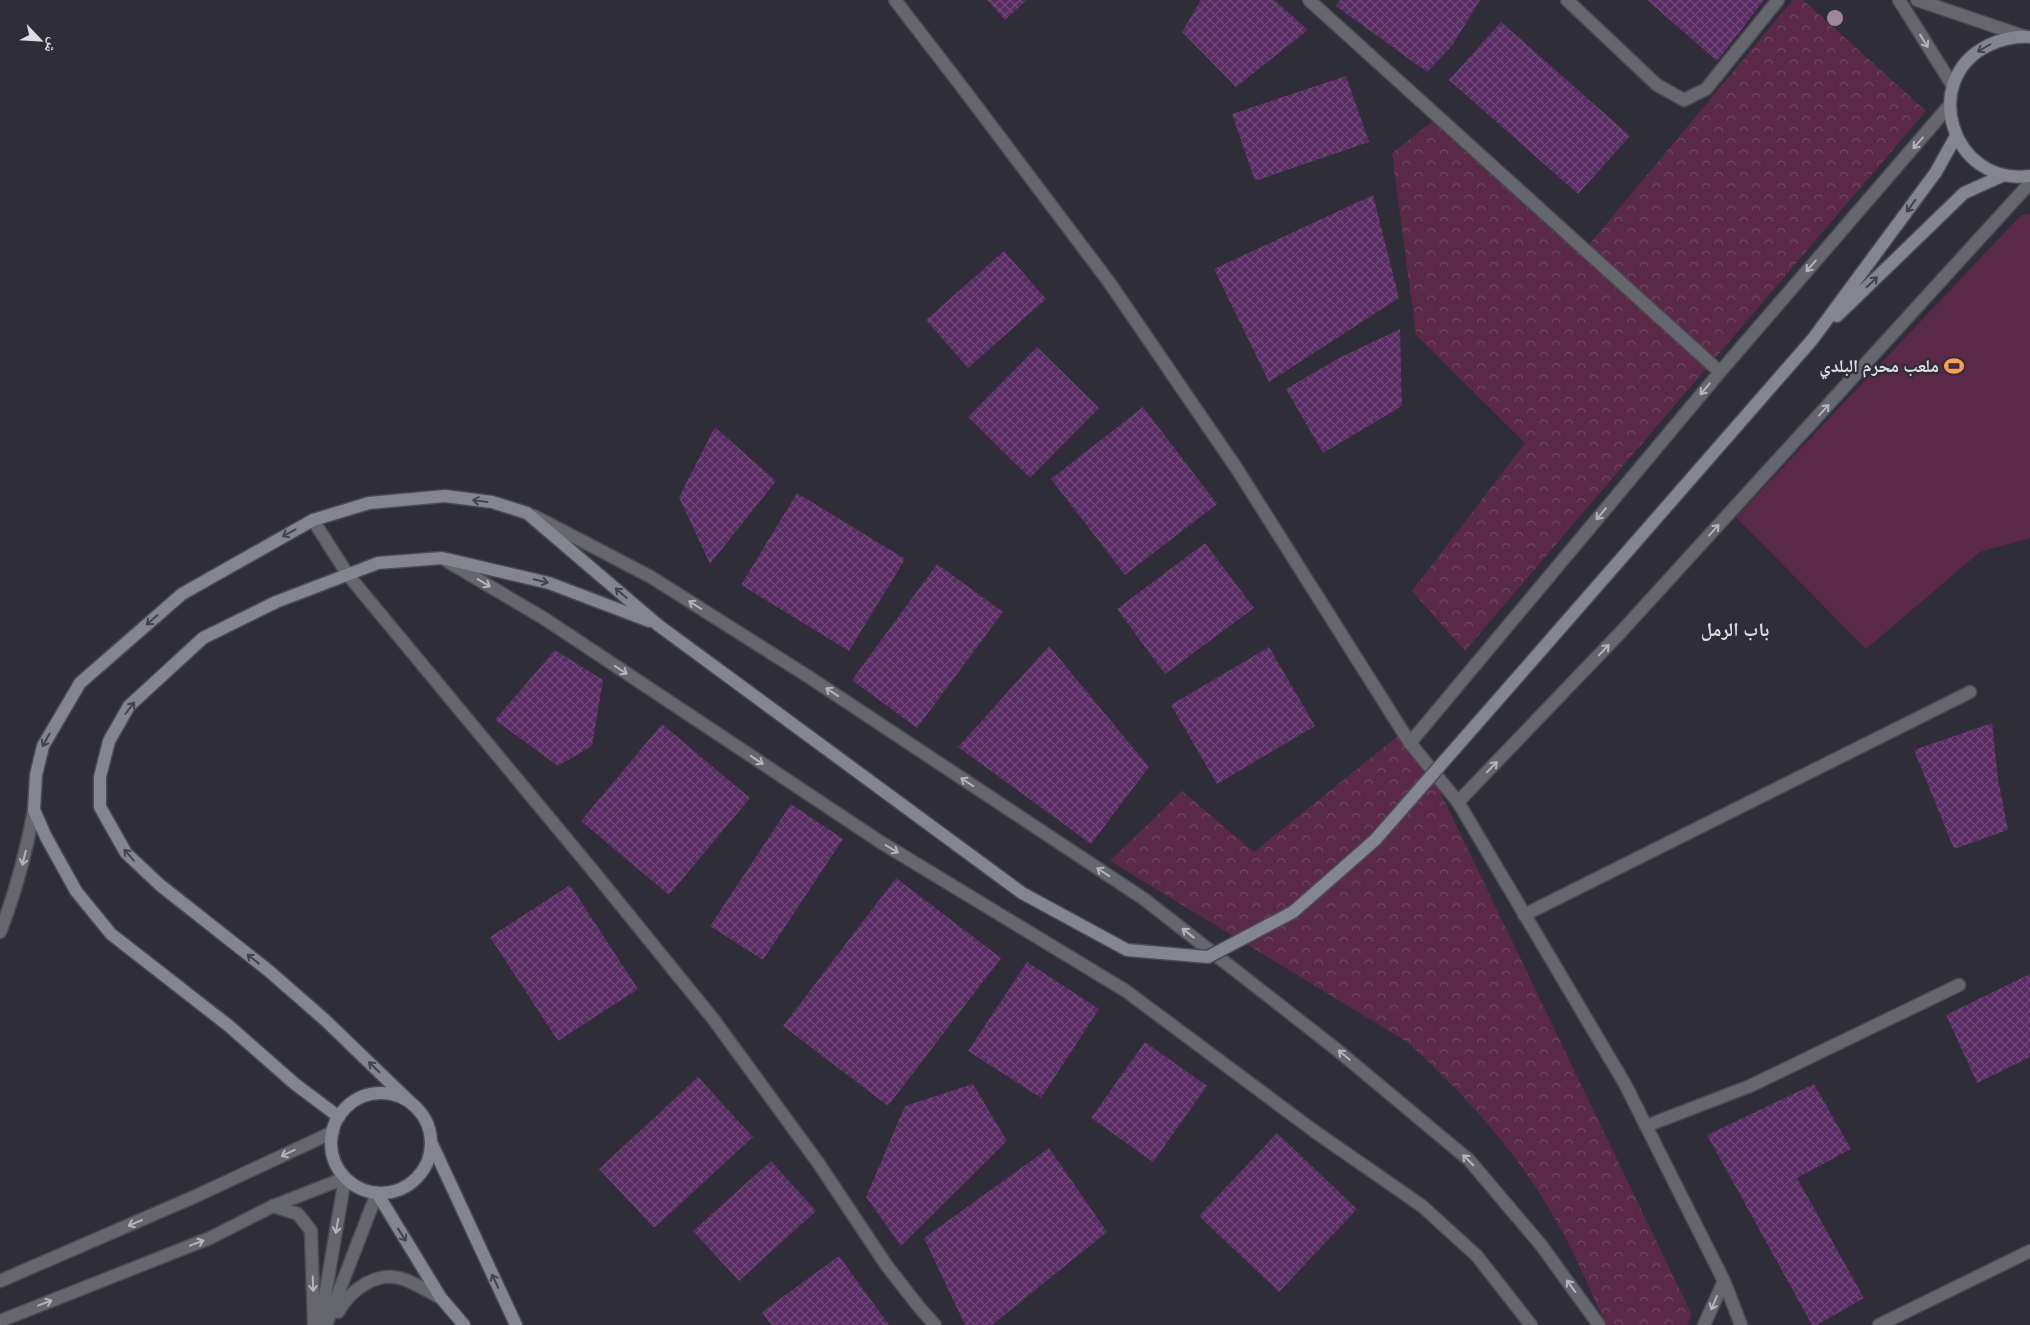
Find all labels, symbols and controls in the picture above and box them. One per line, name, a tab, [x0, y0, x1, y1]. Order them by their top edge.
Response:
north arrow	[15, 15, 65, 65]
one-way arrow	[1920, 34, 1930, 48]
text: ش	[40, 35, 62, 56]
one-way arrow	[1977, 44, 1991, 54]
one-way arrow	[1912, 137, 1923, 150]
one-way arrow	[1905, 199, 1916, 212]
one-way arrow	[1805, 260, 1817, 273]
one-way arrow	[1866, 276, 1879, 288]
place label: ملعب محرم البلدي	[1819, 355, 1939, 380]
sports icon: ملعب محرم البلدي	[1943, 355, 1965, 377]
one-way arrow	[1699, 383, 1711, 396]
one-way arrow	[1818, 403, 1829, 416]
one-way arrow	[472, 495, 488, 505]
one-way arrow	[1596, 507, 1607, 520]
one-way arrow	[1708, 523, 1720, 536]
one-way arrow	[282, 529, 297, 539]
one-way arrow	[532, 577, 548, 586]
one-way arrow	[477, 579, 491, 589]
one-way arrow	[615, 587, 628, 599]
one-way arrow	[688, 599, 702, 610]
one-way arrow	[146, 614, 159, 626]
district label: باب الرمل	[1701, 618, 1769, 641]
one-way arrow	[1598, 643, 1610, 656]
one-way arrow	[614, 665, 628, 675]
one-way arrow	[825, 687, 839, 697]
one-way arrow	[125, 701, 136, 714]
one-way arrow	[41, 733, 51, 747]
one-way arrow	[749, 755, 763, 765]
one-way arrow	[1486, 761, 1498, 773]
one-way arrow	[961, 777, 975, 787]
one-way arrow	[885, 845, 899, 855]
one-way arrow	[123, 848, 135, 861]
one-way arrow	[19, 849, 29, 865]
one-way arrow	[1096, 866, 1110, 877]
one-way arrow	[1182, 928, 1195, 939]
one-way arrow	[247, 953, 260, 964]
one-way arrow	[1337, 1050, 1350, 1061]
one-way arrow	[368, 1061, 381, 1073]
one-way arrow	[281, 1149, 296, 1158]
one-way arrow	[1462, 1154, 1474, 1166]
one-way arrow	[128, 1218, 143, 1228]
one-way arrow	[332, 1218, 342, 1234]
one-way arrow	[398, 1227, 408, 1241]
one-way arrow	[189, 1238, 204, 1248]
one-way arrow	[490, 1274, 500, 1289]
one-way arrow	[308, 1276, 318, 1292]
one-way arrow	[1565, 1280, 1576, 1293]
one-way arrow	[1709, 1295, 1719, 1310]
one-way arrow	[37, 1298, 53, 1307]

